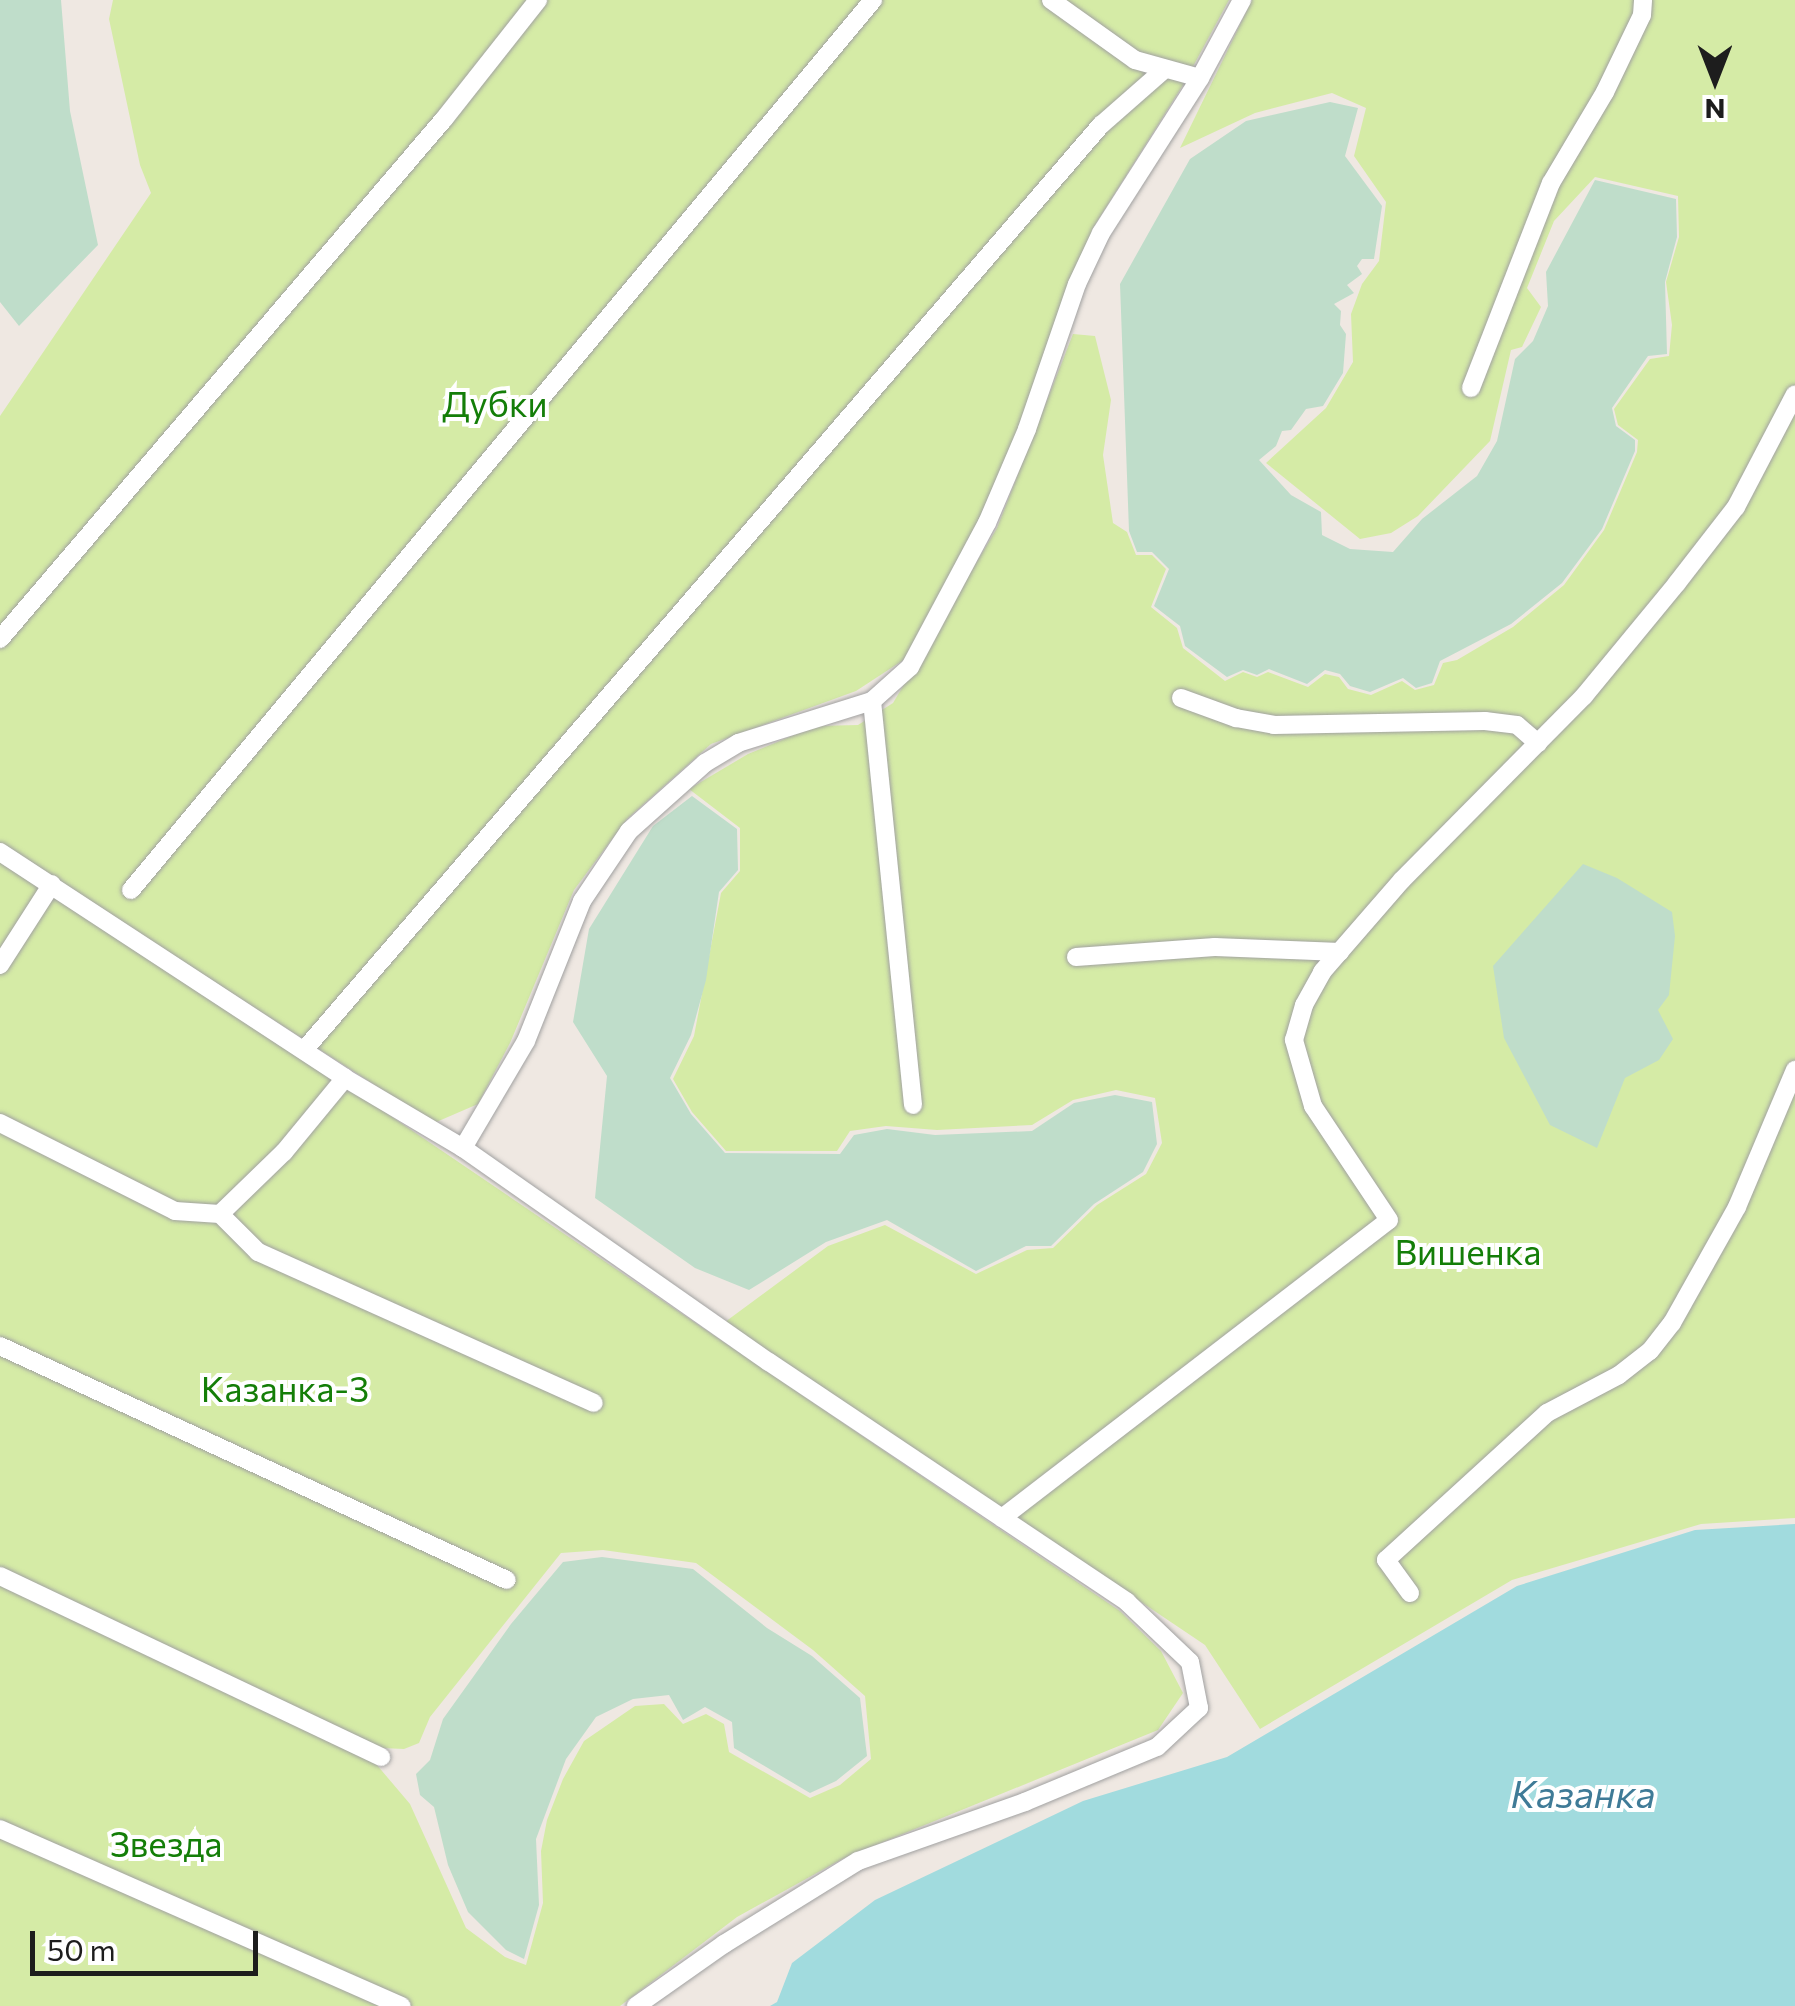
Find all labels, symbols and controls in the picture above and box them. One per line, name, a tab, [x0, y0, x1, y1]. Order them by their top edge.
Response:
north arrow	[1665, 30, 1765, 130]
text: N	[1705, 93, 1726, 127]
park label: Дубки	[442, 382, 548, 424]
park label: Вишенка	[1394, 1230, 1542, 1272]
park label: Казанка-3	[201, 1367, 369, 1409]
water label: Казанка	[1511, 1770, 1655, 1816]
park label: Звезда	[110, 1822, 222, 1864]
scale bar	[35, 1911, 262, 1973]
text: 50 m	[47, 1930, 116, 1967]

